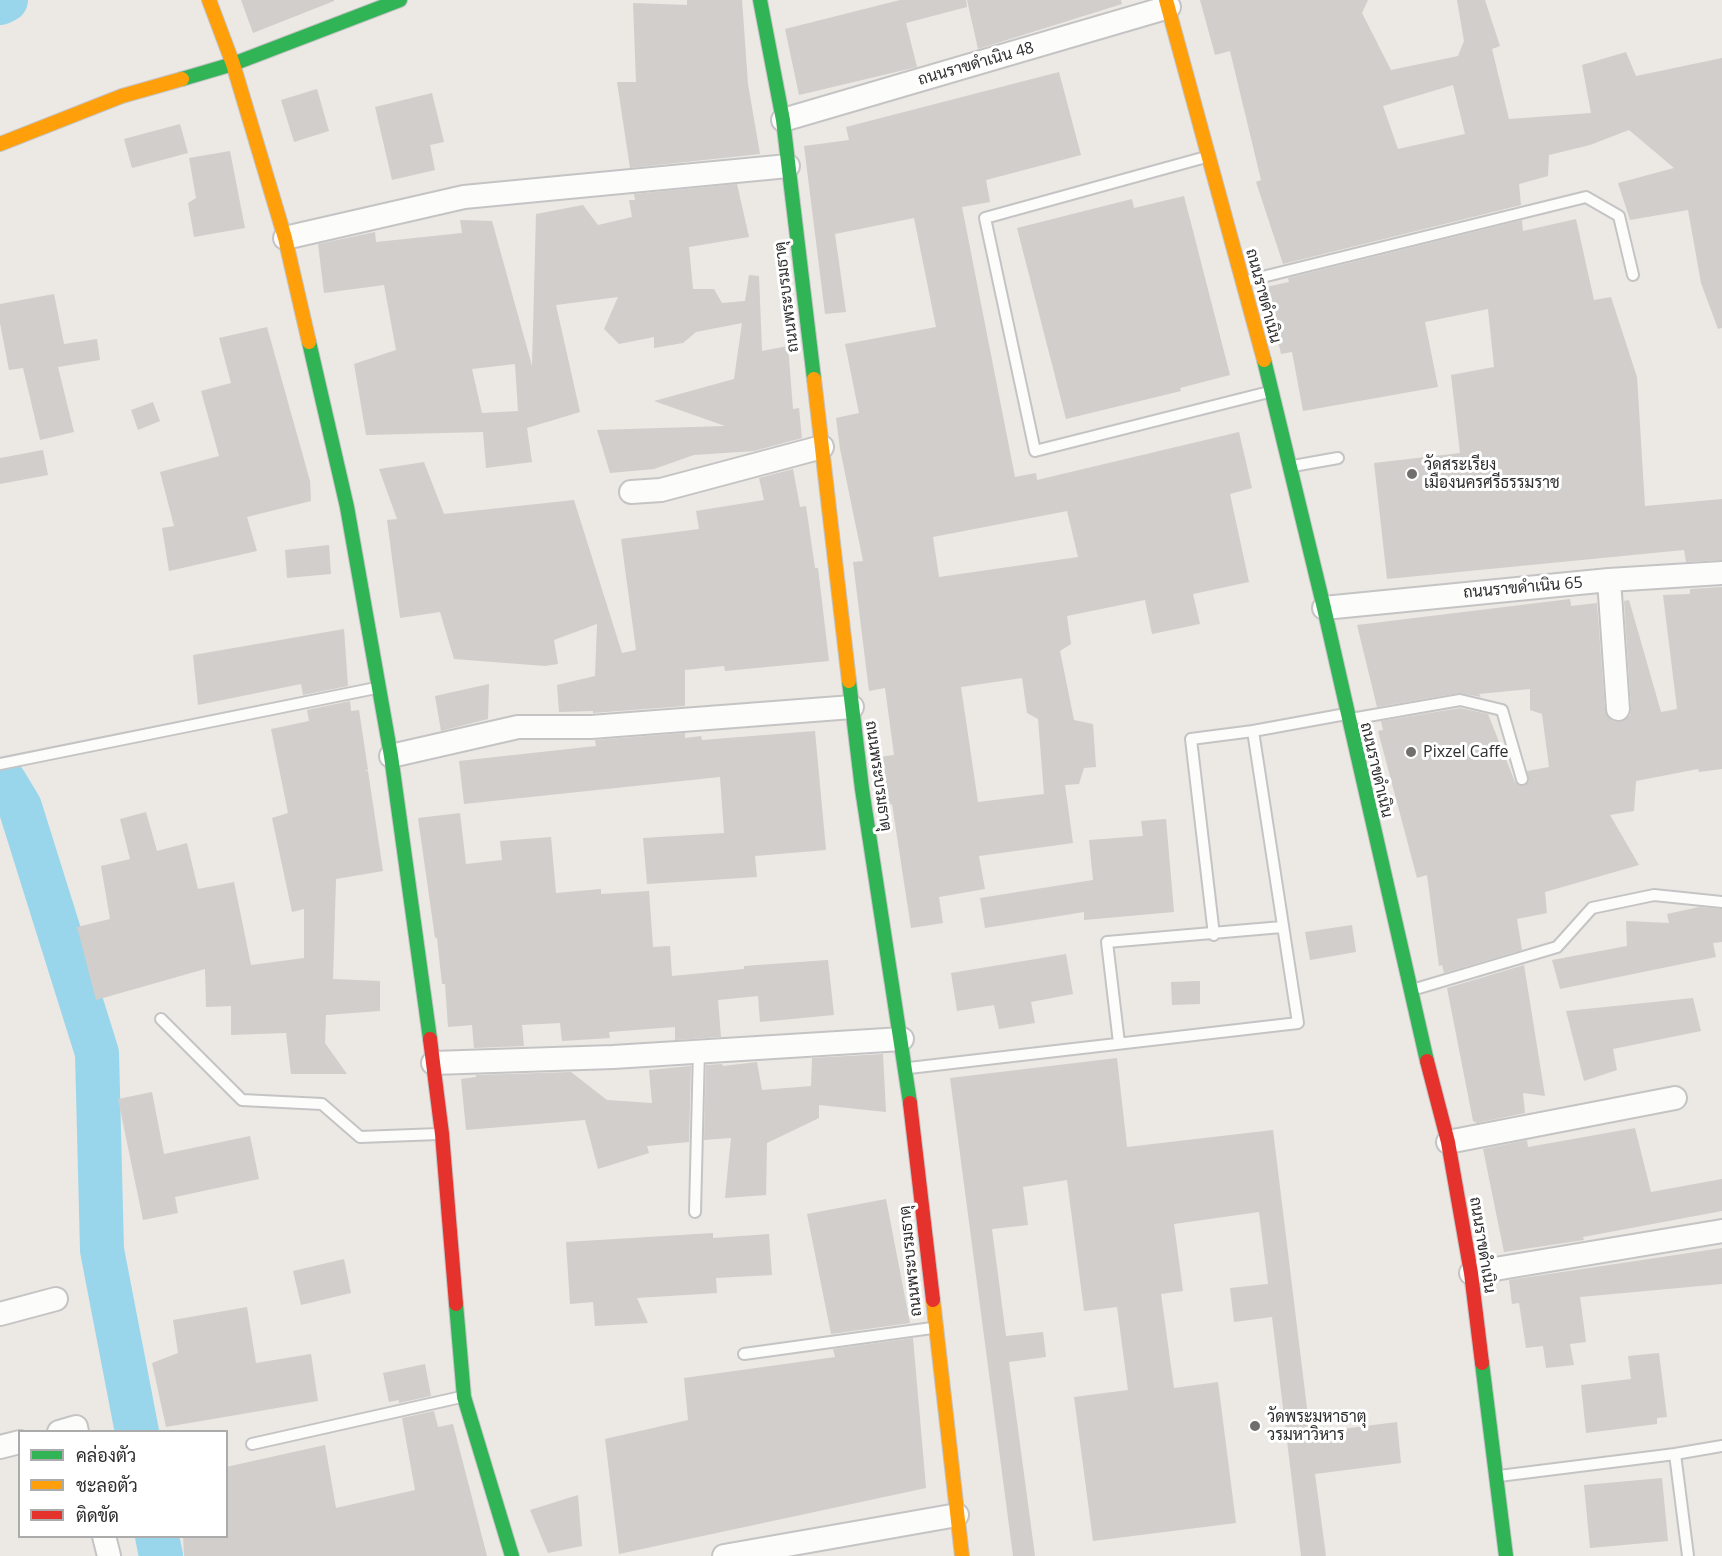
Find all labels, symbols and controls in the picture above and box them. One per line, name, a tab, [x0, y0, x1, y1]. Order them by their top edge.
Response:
street label: ถนนราขดำเนิน 48	[916, 38, 1036, 90]
street label: ถนนพระบรมธาตุ	[771, 240, 803, 354]
street label: ถนนราขดำเนิน	[1241, 247, 1285, 345]
place label: วัดสระเรียง เมืองนครศรีธรรมราช	[1424, 455, 1560, 493]
marker: วัดสระเรียง เมืองนครศรีธรรมราช	[1405, 467, 1419, 481]
street label: ถนนราขดำเนิน 65	[1463, 573, 1583, 603]
street label: ถนนพระบรมธาตุ	[861, 719, 895, 833]
street label: ถนนราขดำเนิน	[1356, 720, 1396, 820]
place label: Pixzel Caffe	[1423, 742, 1508, 762]
marker: Pixzel Caffe	[1404, 745, 1418, 759]
street label: ถนนราขดำเนิน	[1465, 1195, 1499, 1295]
street label: ถนนพระบรมธาตุ	[896, 1205, 926, 1317]
place label: วัดพระมหาธาตุ วรมหาวิหาร	[1267, 1407, 1366, 1445]
marker: วัดพระมหาธาตุ วรมหาวิหาร	[1248, 1419, 1262, 1433]
legend	[18, 1430, 228, 1538]
text: คล่องตัว	[76, 1443, 136, 1467]
text: ชะลอตัว	[76, 1473, 138, 1497]
text: ติดขัด	[76, 1503, 119, 1527]

